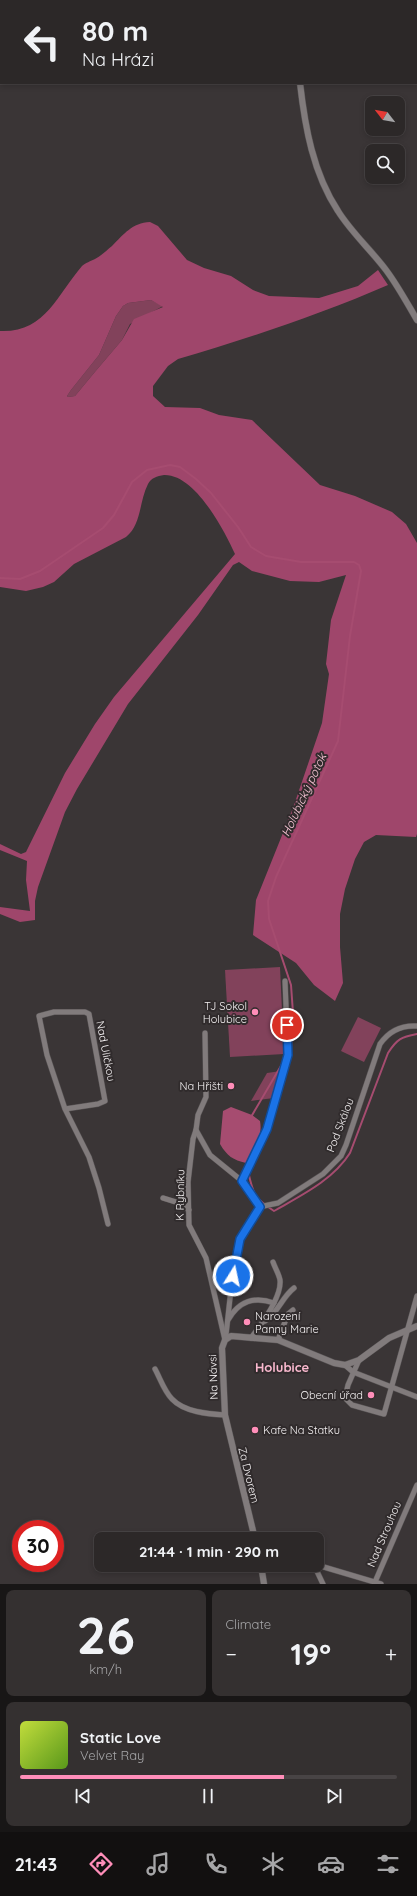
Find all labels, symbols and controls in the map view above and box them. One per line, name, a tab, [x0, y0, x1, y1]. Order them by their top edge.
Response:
text: 80 m	[82, 13, 148, 48]
icon: left	[16, 16, 68, 68]
text: Na Hrázi	[82, 48, 154, 71]
north arrow	[365, 96, 405, 136]
map controls	[365, 96, 405, 184]
button: search	[365, 144, 405, 184]
water label: Holubický potok	[278, 749, 330, 839]
place label: TJ Sokol Holubice	[203, 999, 247, 1026]
marker: TJ Sokol Holubice	[250, 1007, 260, 1017]
pin	[270, 1008, 304, 1042]
icon: arrive	[276, 1014, 298, 1036]
street label: Nad Uličkou	[93, 1020, 119, 1082]
place label: Na Hřišti	[180, 1079, 223, 1093]
marker: Na Hřišti	[226, 1081, 236, 1091]
street label: Pod Skálou	[323, 1096, 357, 1154]
street label: K Rybníku	[173, 1169, 187, 1221]
position arrow	[212, 1255, 254, 1297]
place label: Narození Panny Marie	[255, 1309, 319, 1336]
marker: Narození Panny Marie	[242, 1317, 252, 1327]
street label: Na Návsi	[205, 1354, 221, 1400]
district label: Holubice	[255, 1359, 309, 1375]
place label: Obecní úřad	[300, 1388, 363, 1402]
marker: Obecní úřad	[366, 1390, 376, 1400]
place label: Kafe Na Statku	[263, 1423, 340, 1437]
marker: Kafe Na Statku	[250, 1425, 260, 1435]
street label: Za Dvorem	[235, 1446, 263, 1504]
street label: Nad Strouhou	[364, 1499, 404, 1569]
speed limit sign: 30	[12, 1520, 64, 1572]
text: 21:44 · 1 min · 290 m	[139, 1542, 279, 1561]
text: 26	[77, 1602, 135, 1667]
text: Climate	[226, 1616, 271, 1632]
text: 19°	[291, 1635, 331, 1673]
text: −	[226, 1640, 237, 1668]
text: +	[385, 1640, 397, 1668]
text: km/h	[89, 1661, 122, 1677]
text: Static Love	[80, 1728, 161, 1747]
text: Velvet Ray	[80, 1747, 145, 1763]
icon: previous	[72, 1785, 94, 1807]
icon: pause	[197, 1785, 219, 1807]
icon: next	[323, 1785, 345, 1807]
icon: directions	[87, 1850, 115, 1878]
icon: music	[144, 1850, 172, 1878]
icon: phone	[202, 1850, 230, 1878]
icon: climate	[259, 1850, 287, 1878]
icon: car	[317, 1850, 345, 1878]
icon: filters	[374, 1850, 402, 1878]
text: 21:43	[15, 1853, 57, 1876]

